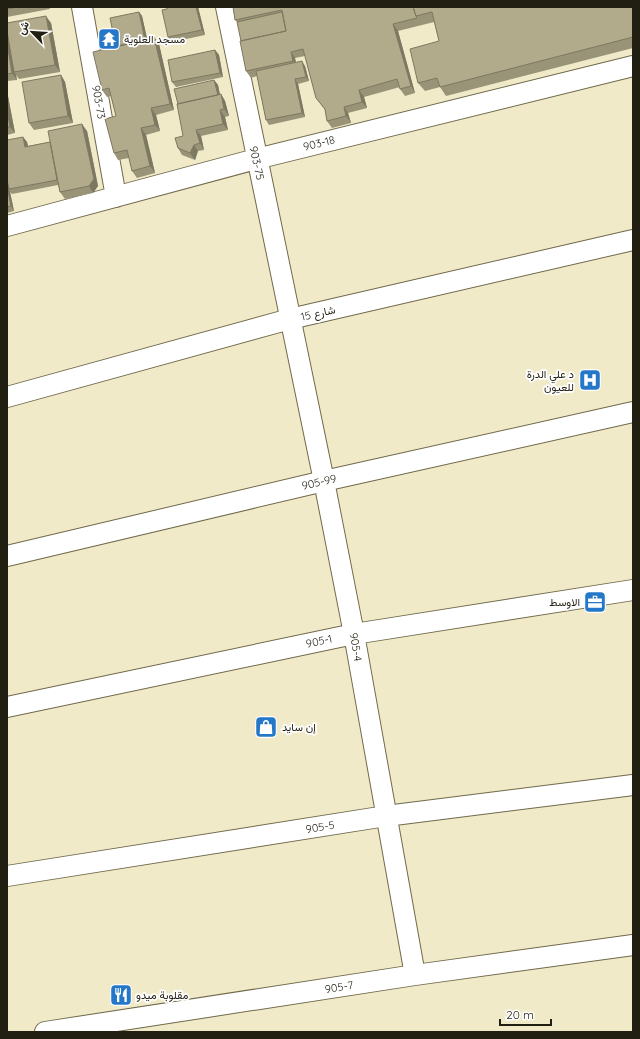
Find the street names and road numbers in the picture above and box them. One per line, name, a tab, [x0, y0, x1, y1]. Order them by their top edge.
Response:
street label: 903-73	[89, 84, 109, 120]
street label: 903-18	[302, 132, 336, 154]
street label: 903-75	[247, 145, 267, 181]
street label: شارع 15	[299, 302, 337, 325]
street label: 905-99	[300, 471, 338, 493]
street label: 905-1	[305, 631, 333, 651]
street label: 905-4	[347, 632, 365, 663]
street label: 905-5	[305, 818, 335, 836]
street label: 905-7	[324, 978, 355, 996]

